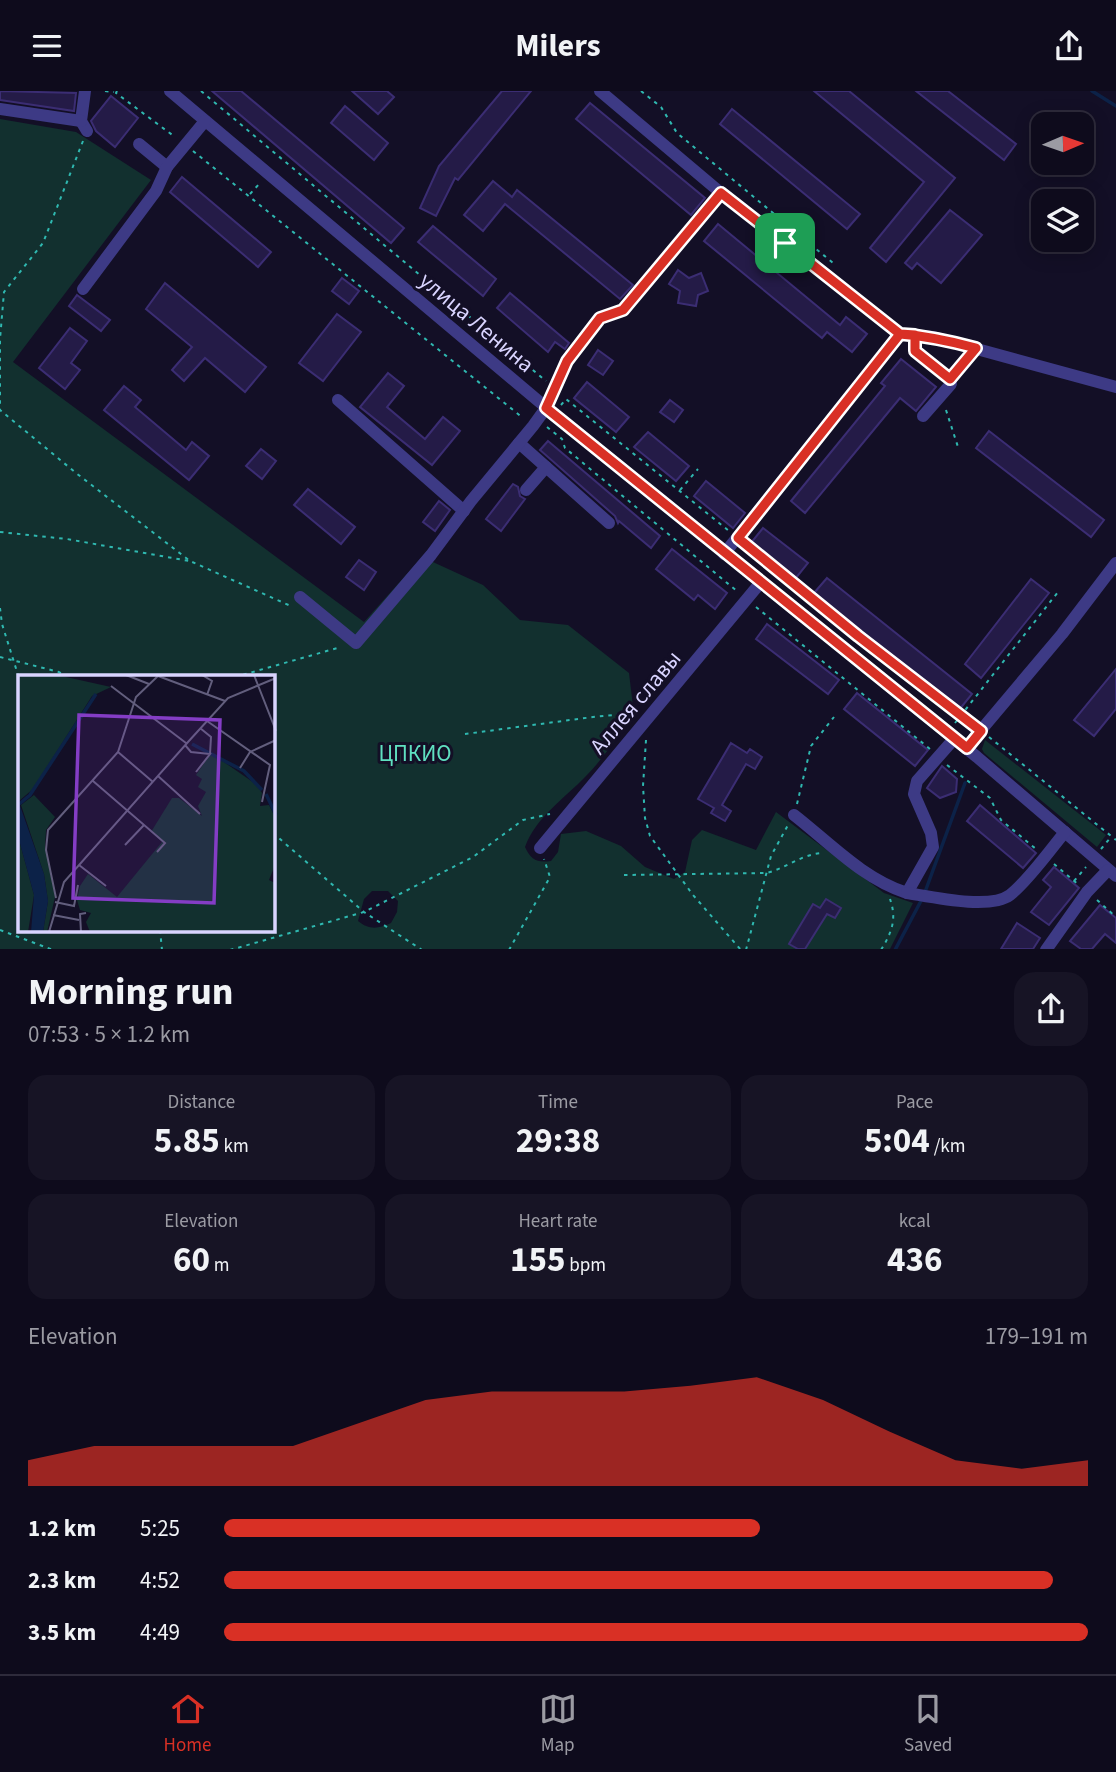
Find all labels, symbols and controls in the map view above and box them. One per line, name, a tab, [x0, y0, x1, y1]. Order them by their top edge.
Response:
text: Milers	[515, 23, 601, 69]
icon: menu	[28, 27, 66, 65]
icon: share	[1050, 27, 1088, 65]
north arrow	[1031, 112, 1094, 175]
map controls	[1031, 112, 1094, 252]
button: layers	[1031, 189, 1094, 252]
pin	[755, 213, 815, 273]
icon: arrive	[766, 224, 804, 262]
street label: улица Ленина	[412, 264, 541, 380]
street label: Аллея славы	[582, 643, 689, 762]
inset map	[18, 675, 275, 932]
park label: ЦПКИО	[378, 737, 452, 770]
text: Morning run	[28, 965, 233, 1019]
button: share	[1014, 972, 1088, 1046]
text: 07:53 · 5 × 1.2 km	[28, 1018, 190, 1051]
text: Distance	[168, 1089, 235, 1116]
text: Time	[538, 1089, 578, 1116]
text: Pace	[896, 1089, 933, 1116]
text: 5.85	[154, 1116, 220, 1166]
text: 29:38	[516, 1116, 600, 1166]
text: 5:04	[864, 1116, 930, 1166]
text: km	[220, 1133, 249, 1160]
text: /km	[930, 1133, 965, 1160]
text: Elevation	[164, 1208, 238, 1235]
text: Heart rate	[518, 1208, 597, 1235]
text: kcal	[899, 1208, 931, 1235]
text: 60	[173, 1235, 210, 1285]
text: 155	[510, 1235, 565, 1285]
text: 436	[887, 1235, 942, 1285]
text: m	[210, 1252, 230, 1279]
text: bpm	[565, 1252, 606, 1279]
text: Elevation	[28, 1320, 118, 1353]
text: 179–191 m	[985, 1320, 1088, 1353]
text: 1.2 km	[28, 1512, 96, 1545]
text: 5:25	[140, 1512, 180, 1545]
text: 2.3 km	[28, 1564, 96, 1597]
text: 4:52	[140, 1564, 180, 1597]
text: 3.5 km	[28, 1616, 96, 1649]
text: 4:49	[140, 1616, 180, 1649]
tab: Home	[164, 1690, 211, 1759]
tab: Map	[539, 1690, 577, 1759]
tab: Saved	[904, 1690, 952, 1759]

